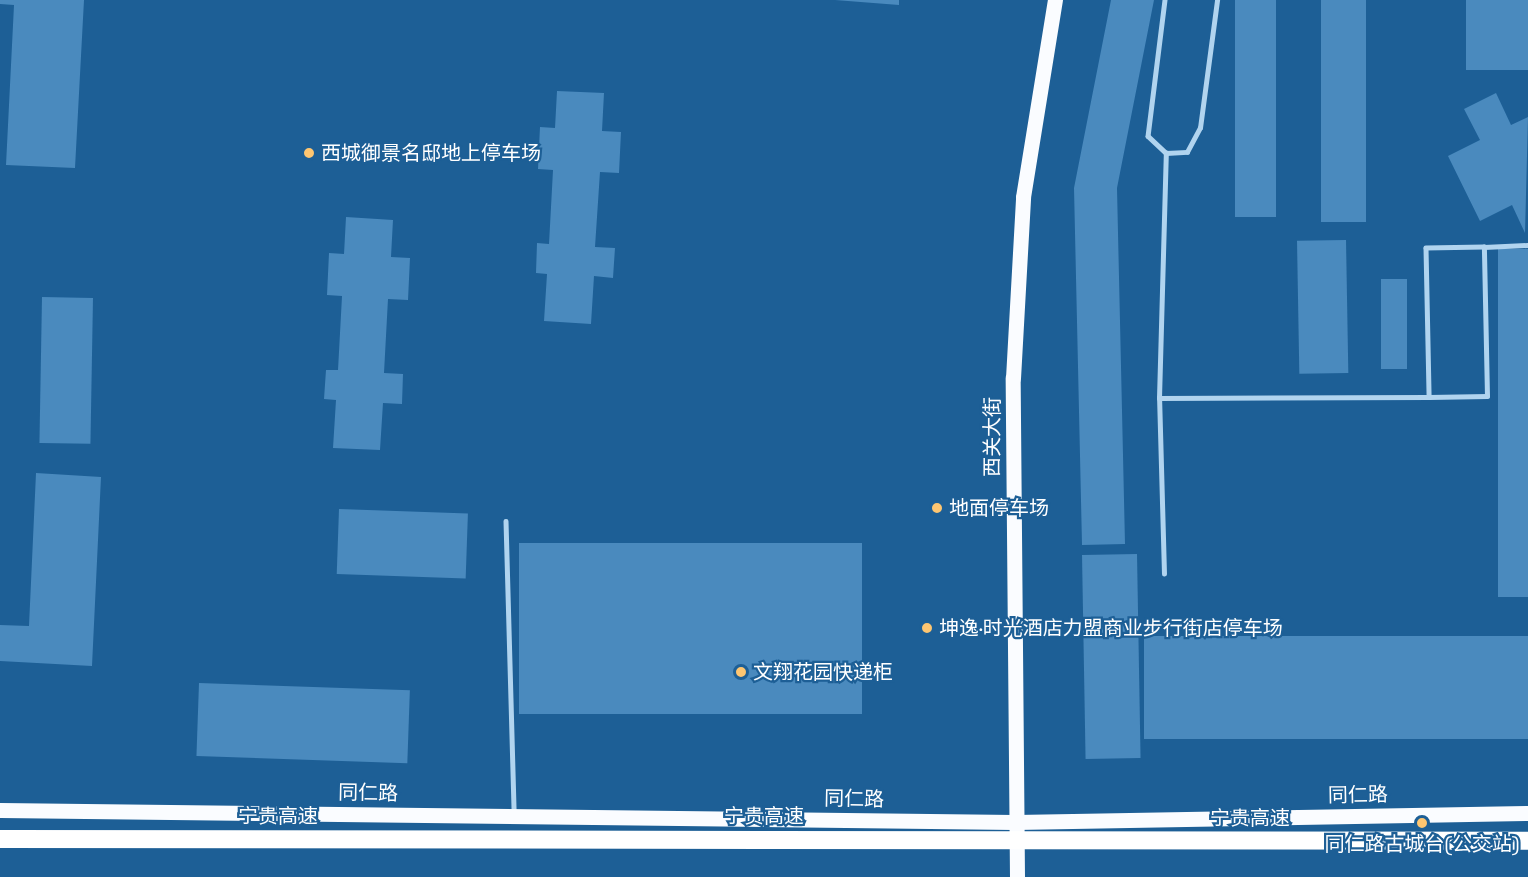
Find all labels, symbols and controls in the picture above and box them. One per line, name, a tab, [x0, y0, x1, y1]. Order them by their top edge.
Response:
place label: 西城御景名邸地上停车场	[321, 141, 541, 165]
marker: 西城御景名邸地上停车场	[302, 146, 316, 160]
street label: 西关大街	[980, 397, 1004, 477]
place label: 地面停车场	[949, 496, 1049, 520]
marker: 地面停车场	[930, 501, 944, 515]
place label: 坤逸·时光酒店力盟商业步行街店停车场	[939, 616, 1283, 640]
marker: 坤逸·时光酒店力盟商业步行街店停车场	[920, 621, 934, 635]
place label: 文翔花园快递柜	[753, 660, 893, 684]
marker: 文翔花园快递柜	[734, 665, 748, 679]
street label: 同仁路	[338, 780, 398, 806]
street label: 同仁路	[1328, 782, 1388, 808]
street label: 同仁路	[824, 786, 884, 812]
street label: 宁贵高速	[238, 804, 318, 828]
street label: 宁贵高速	[724, 804, 804, 828]
street label: 宁贵高速	[1210, 806, 1290, 830]
marker: 同仁路古城台(公交站)	[1415, 816, 1429, 830]
place label: 同仁路古城台(公交站)	[1324, 832, 1520, 856]

